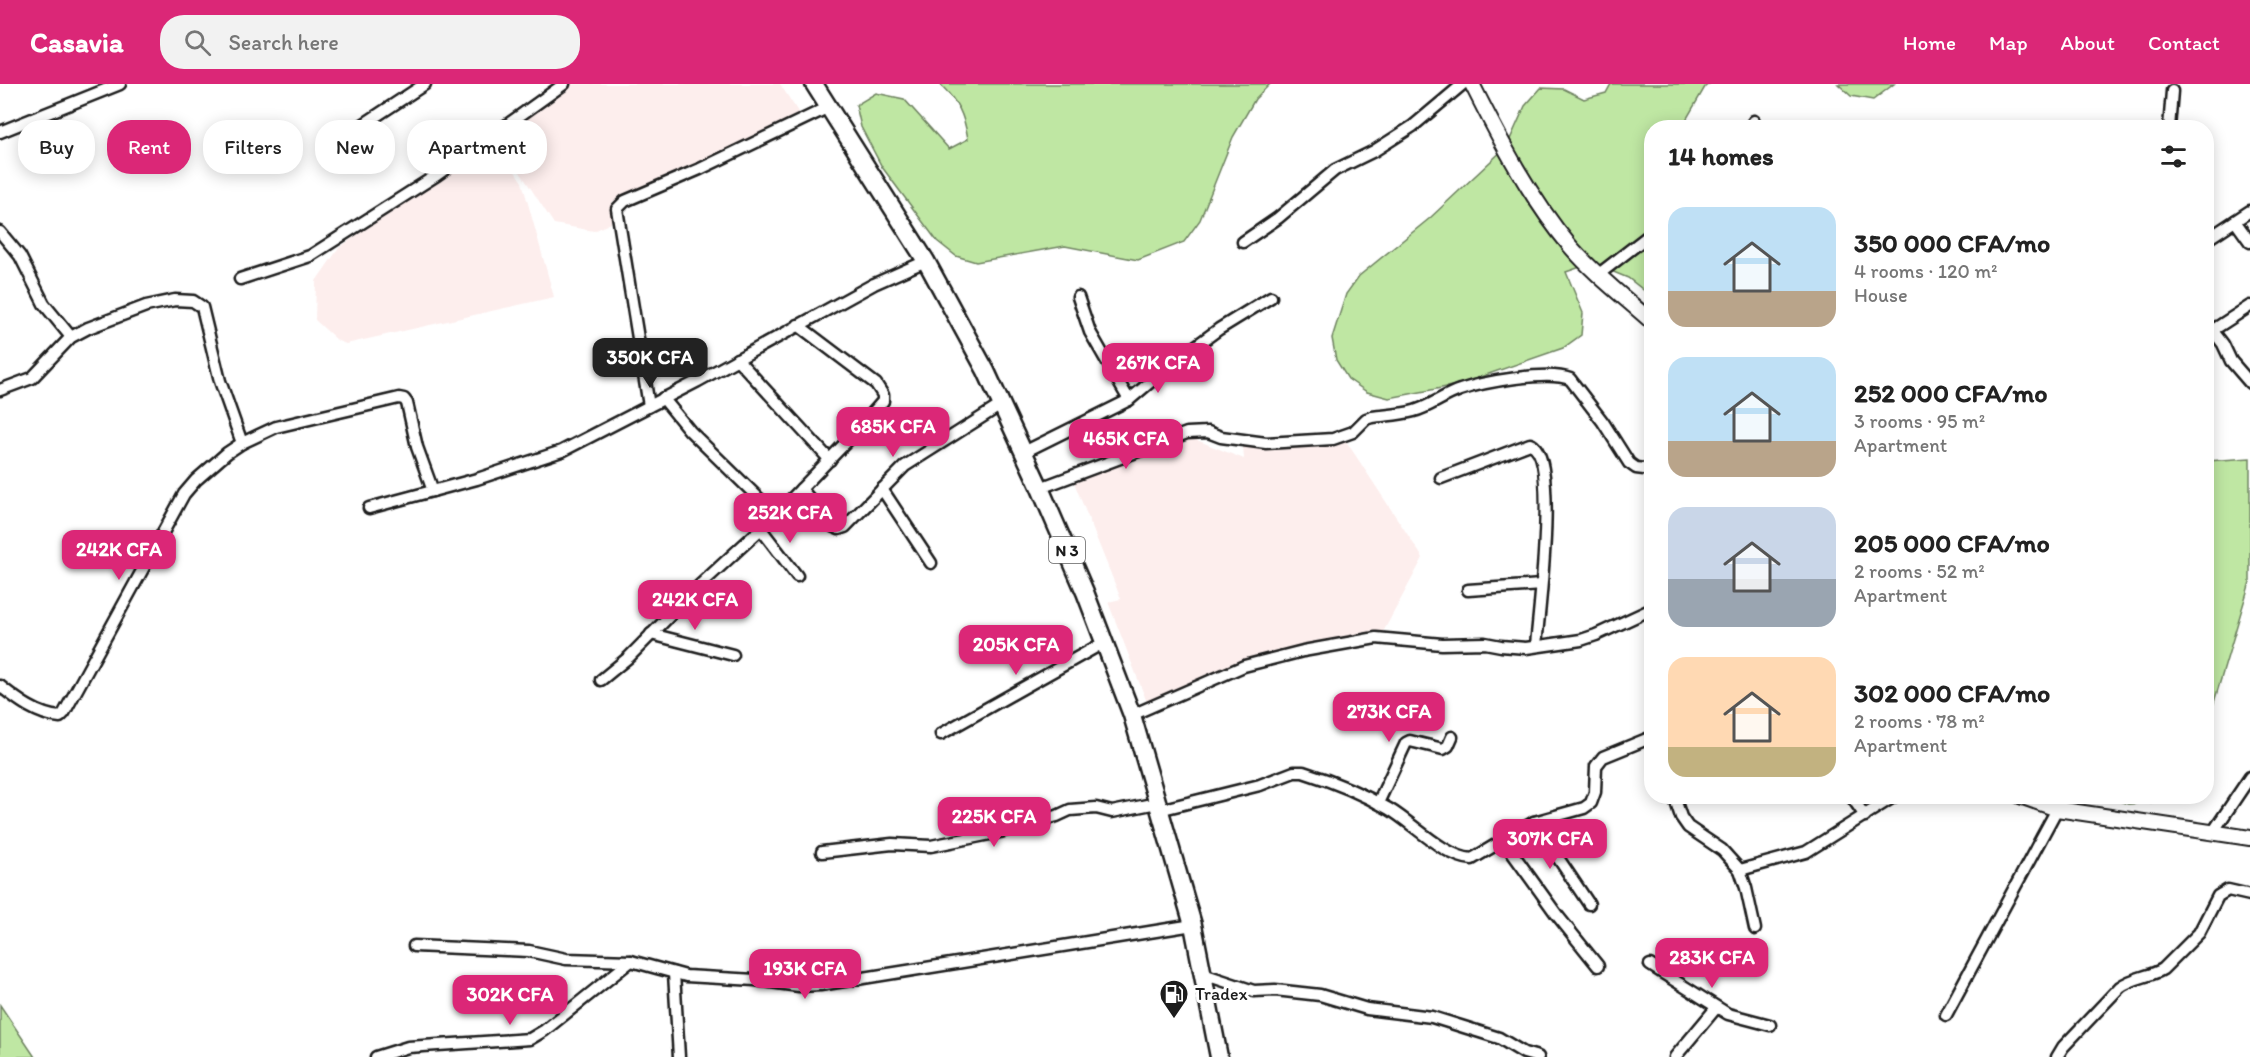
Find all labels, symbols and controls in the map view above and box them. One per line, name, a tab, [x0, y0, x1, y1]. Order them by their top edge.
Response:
search box	[160, 15, 580, 69]
text: Casavia	[30, 25, 124, 59]
icon: search	[181, 26, 214, 59]
text: Search here	[229, 29, 339, 56]
text: Home	[1903, 30, 1956, 55]
text: Map	[1989, 30, 2028, 55]
text: About	[2061, 30, 2115, 55]
text: Contact	[2148, 30, 2220, 55]
chip: Buy	[18, 120, 95, 174]
chip: Rent	[107, 120, 191, 174]
chip: Filters	[203, 120, 303, 174]
chip: New	[315, 120, 395, 174]
chip: Apartment	[407, 120, 547, 174]
text: 14 homes	[1668, 140, 1774, 172]
icon: filters	[2157, 140, 2190, 173]
text: 350 000 CFA/mo	[1854, 227, 2050, 259]
icon: home	[1716, 231, 1788, 303]
text: 4 rooms · 120 m²	[1854, 259, 1997, 283]
text: House	[1854, 283, 1908, 307]
pin: 350K CFA	[588, 338, 712, 389]
pin: 267K CFA	[1096, 343, 1220, 394]
text: 350K CFA	[607, 345, 693, 369]
text: 267K CFA	[1116, 350, 1200, 374]
text: 252 000 CFA/mo	[1854, 377, 2048, 409]
icon: home	[1716, 381, 1788, 453]
pin: 685K CFA	[831, 407, 955, 458]
text: 3 rooms · 95 m²	[1854, 409, 1985, 433]
text: 685K CFA	[850, 414, 936, 438]
pin: 465K CFA	[1064, 419, 1188, 470]
text: 465K CFA	[1083, 426, 1169, 450]
text: Apartment	[1854, 433, 1947, 457]
pin: 252K CFA	[728, 493, 852, 544]
text: 252K CFA	[748, 500, 832, 524]
text: 205 000 CFA/mo	[1854, 527, 2050, 559]
pin: 242K CFA	[57, 530, 181, 581]
icon: home	[1716, 531, 1788, 603]
text: 242K CFA	[76, 537, 162, 561]
road number: N 3	[1049, 537, 1085, 563]
text: 2 rooms · 52 m²	[1854, 559, 1985, 583]
pin: 242K CFA	[633, 580, 757, 631]
text: Apartment	[1854, 583, 1947, 607]
text: 242K CFA	[652, 587, 738, 611]
pin: 205K CFA	[954, 625, 1078, 676]
text: 205K CFA	[973, 632, 1059, 656]
text: 302 000 CFA/mo	[1854, 677, 2050, 709]
icon: home	[1716, 681, 1788, 753]
pin: 273K CFA	[1327, 692, 1451, 743]
text: 273K CFA	[1347, 699, 1431, 723]
text: 2 rooms · 78 m²	[1854, 709, 1985, 733]
text: Apartment	[1854, 733, 1947, 757]
pin: 225K CFA	[932, 797, 1056, 848]
text: 225K CFA	[952, 804, 1036, 828]
pin: 307K CFA	[1488, 819, 1612, 870]
text: 307K CFA	[1507, 826, 1593, 850]
pin: 283K CFA	[1650, 938, 1774, 989]
text: 283K CFA	[1669, 945, 1755, 969]
pin: 193K CFA	[743, 949, 867, 1000]
text: 193K CFA	[763, 956, 847, 980]
pin: 302K CFA	[448, 975, 572, 1026]
fuel station icon: Tradex	[1158, 978, 1190, 1020]
text: 302K CFA	[467, 982, 553, 1006]
place label: Tradex	[1195, 983, 1248, 1005]

